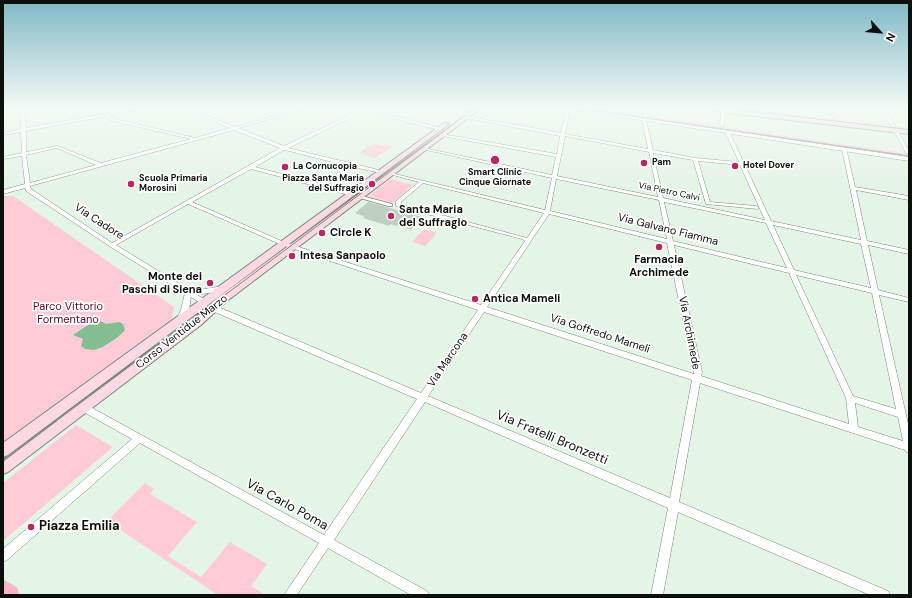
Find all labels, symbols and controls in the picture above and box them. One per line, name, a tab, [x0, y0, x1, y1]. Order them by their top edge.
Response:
north arrow	[860, 12, 900, 52]
text: N	[883, 31, 899, 44]
marker: Smart Clinic Cinque Giornate	[489, 154, 501, 166]
marker: Pam	[639, 158, 649, 168]
place label: Pam	[652, 158, 671, 168]
marker: Hotel Dover	[730, 161, 740, 171]
place label: Hotel Dover	[743, 161, 794, 171]
marker: La Cornucopia	[280, 162, 290, 172]
place label: La Cornucopia	[293, 162, 357, 172]
place label: Smart Clinic Cinque Giornate	[459, 168, 531, 189]
place label: Scuola Primaria Morosini	[139, 174, 208, 195]
place label: Piazza Santa Maria del Suffragio	[282, 174, 364, 195]
marker: Scuola Primaria Morosini	[126, 179, 136, 189]
marker: Piazza Santa Maria del Suffragio	[367, 179, 377, 189]
street label: Via Pietro Calvi	[637, 180, 701, 204]
street label: Via Cadore	[72, 201, 126, 243]
place label: Santa Maria del Suffragio	[399, 203, 467, 229]
marker: Santa Maria del Suffragio	[386, 211, 396, 221]
street label: Via Galvano Fiamma	[616, 211, 720, 249]
place label: Circle K	[330, 226, 372, 240]
marker: Circle K	[317, 228, 327, 238]
marker: Farmacia Archimede	[654, 242, 664, 252]
place label: Intesa Sanpaolo	[300, 249, 386, 263]
marker: Intesa Sanpaolo	[287, 251, 297, 261]
place label: Farmacia Archimede	[629, 253, 689, 279]
place label: Monte dei Paschi di Siena	[122, 270, 202, 296]
marker: Monte dei Paschi di Siena	[205, 278, 215, 288]
street label: Corso Ventidue Marzo	[133, 292, 231, 372]
place label: Antica Mameli	[483, 292, 560, 306]
marker: Antica Mameli	[470, 294, 480, 304]
street label: Via Archimede	[675, 295, 703, 371]
park label: Parco Vittorio Formentano	[33, 300, 103, 326]
street label: Via Goffredo Mameli	[548, 312, 652, 356]
street label: Via Marcona	[425, 330, 471, 390]
street label: Via Fratelli Bronzetti	[494, 407, 610, 469]
street label: Via Carlo Poma	[243, 476, 331, 534]
place label: Piazza Emilia	[39, 519, 120, 535]
marker: Piazza Emilia	[26, 522, 36, 532]

